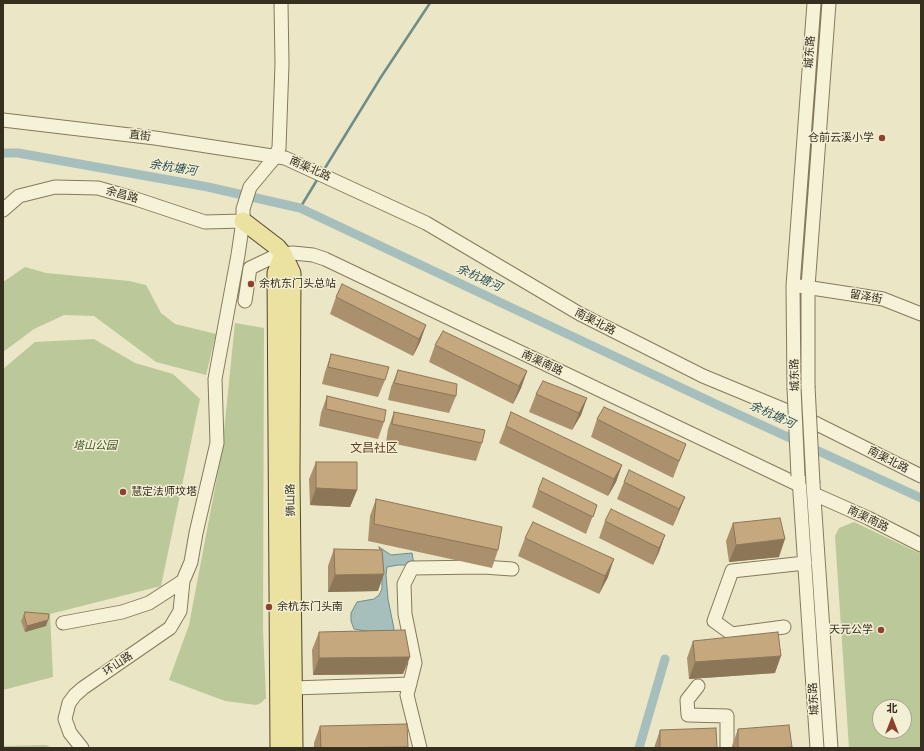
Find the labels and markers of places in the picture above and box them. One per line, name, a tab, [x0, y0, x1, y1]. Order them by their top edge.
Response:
place label: 仓前云溪小学	[808, 131, 874, 145]
marker: 仓前云溪小学	[877, 133, 887, 143]
place label: 余杭东门头总站	[259, 277, 336, 291]
marker: 余杭东门头总站	[246, 279, 256, 289]
place label: 慧定法师坟塔	[131, 485, 197, 499]
marker: 慧定法师坟塔	[118, 487, 128, 497]
place label: 余杭东门头南	[277, 600, 343, 614]
marker: 余杭东门头南	[264, 602, 274, 612]
place label: 天元公学	[829, 623, 873, 637]
marker: 天元公学	[876, 625, 886, 635]

